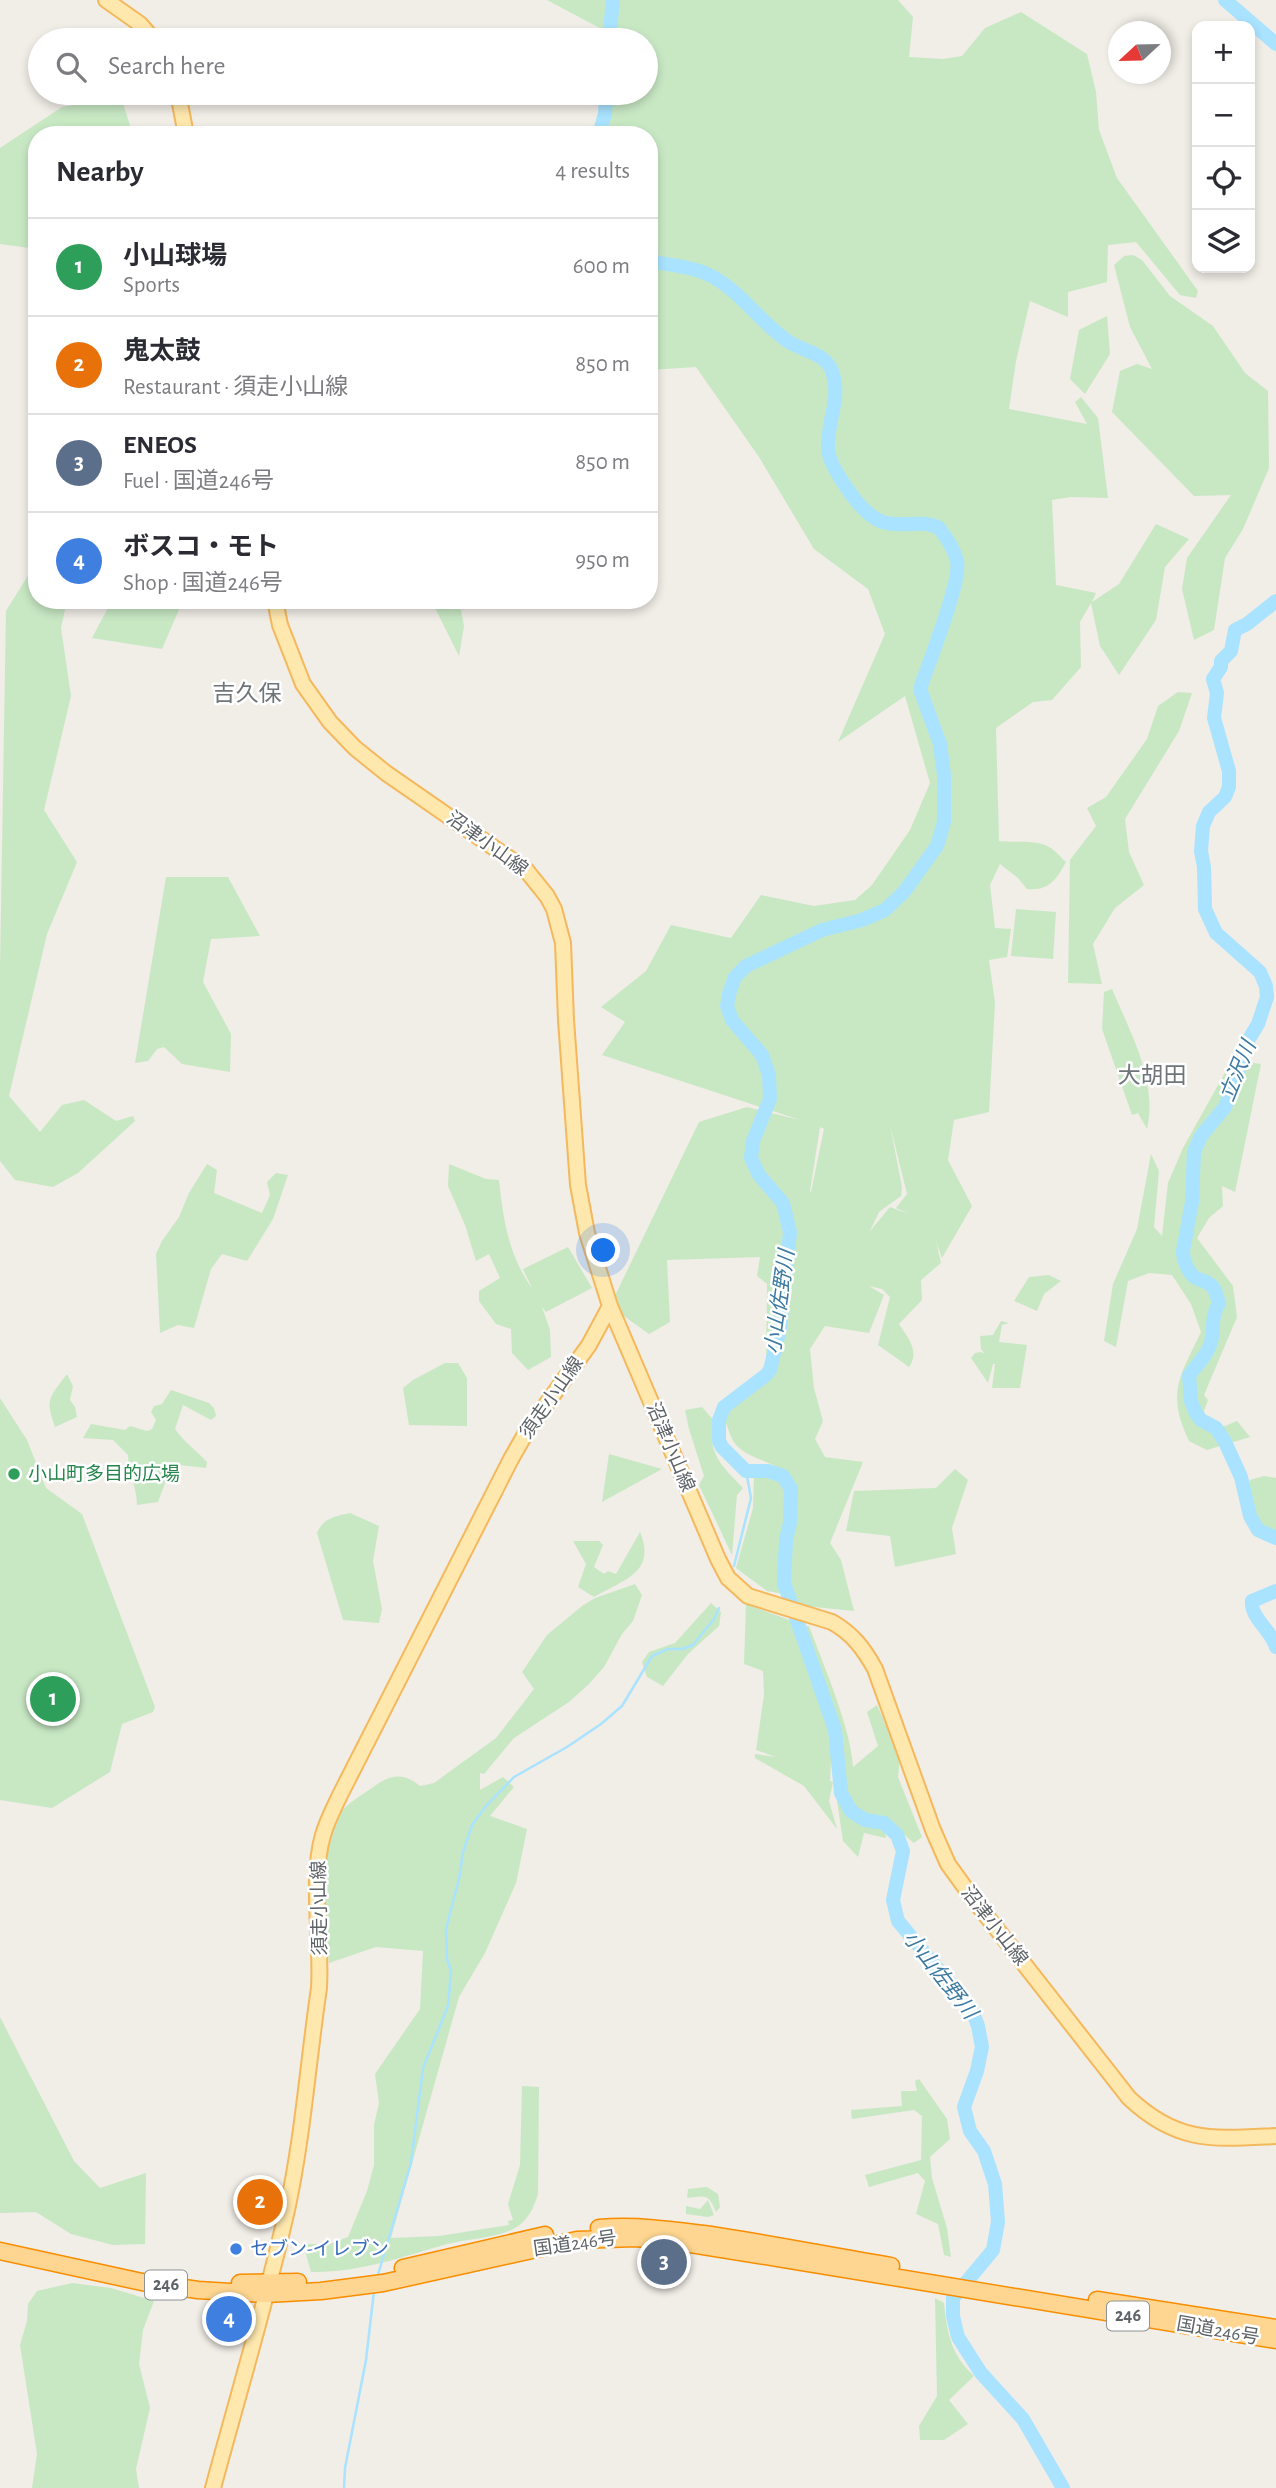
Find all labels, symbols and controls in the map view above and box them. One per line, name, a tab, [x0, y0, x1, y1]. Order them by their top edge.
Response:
north arrow	[1108, 21, 1171, 84]
map controls	[1192, 21, 1255, 273]
button: +	[1192, 21, 1255, 84]
search box	[28, 28, 658, 105]
icon: search	[52, 48, 90, 86]
text: Search here	[108, 53, 226, 79]
button: −	[1192, 84, 1255, 147]
button: locate	[1192, 147, 1255, 210]
text: Nearby	[56, 157, 144, 187]
text: 4 results	[555, 160, 630, 183]
button: layers	[1192, 210, 1255, 273]
text: 小山球場	[123, 243, 227, 269]
text: 1	[75, 255, 83, 278]
text: 600 m	[573, 255, 630, 278]
text: Sports	[123, 274, 180, 297]
text: 鬼太鼓	[123, 338, 201, 364]
text: 2	[74, 353, 84, 376]
text: 850 m	[575, 353, 630, 376]
text: Restaurant · 須走小山線	[123, 376, 348, 399]
text: ENEOS	[123, 432, 197, 458]
text: 3	[74, 451, 84, 474]
text: 850 m	[575, 451, 630, 474]
text: Fuel · 国道246号	[123, 470, 274, 493]
text: ボスコ・モト	[123, 534, 279, 560]
text: 4	[73, 549, 85, 572]
text: 950 m	[575, 549, 630, 572]
text: Shop · 国道246号	[123, 572, 283, 595]
district label: 吉久保	[213, 681, 282, 706]
street label: 沼津小山線	[443, 808, 532, 880]
water label: 立沢川	[1216, 1036, 1260, 1104]
district label: 大胡田	[1118, 1063, 1187, 1088]
your location	[586, 1233, 620, 1267]
water label: 小山佐野川	[761, 1246, 798, 1355]
street label: 須走小山線	[515, 1352, 587, 1442]
street label: 沼津小山線	[643, 1399, 698, 1494]
place label: 小山町多目的広場	[28, 1463, 180, 1484]
marker: 小山町多目的広場	[6, 1466, 22, 1482]
pin: 1	[30, 1673, 76, 1725]
street label: 須走小山線	[308, 1860, 330, 1956]
street label: 沼津小山線	[957, 1882, 1032, 1969]
water label: 小山佐野川	[899, 1927, 983, 2024]
pin: 2	[237, 2176, 283, 2228]
street label: 国道246号	[532, 2228, 618, 2259]
pin: 3	[641, 2236, 687, 2288]
place label: セブン-イレブン	[250, 2238, 389, 2259]
marker: セブン-イレブン	[228, 2241, 244, 2257]
road number: 246	[145, 2270, 187, 2300]
pin: 4	[206, 2293, 252, 2345]
road number: 246	[1107, 2302, 1149, 2330]
street label: 国道246号	[1175, 2313, 1261, 2348]

